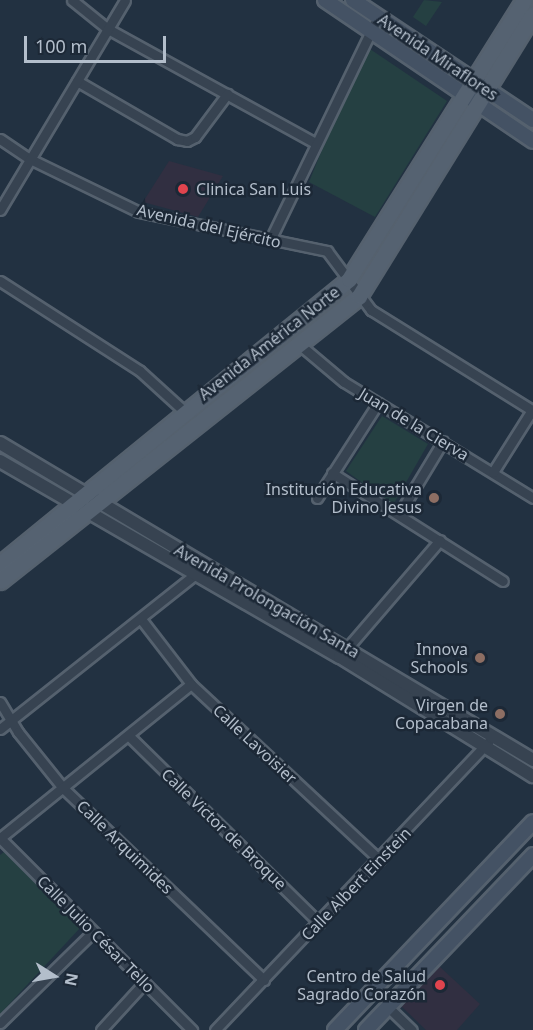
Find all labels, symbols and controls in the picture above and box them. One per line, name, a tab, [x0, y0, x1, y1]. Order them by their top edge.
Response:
street label: Avenida Miraflores	[374, 10, 502, 104]
scale bar	[27, 24, 170, 62]
text: 100 m	[35, 34, 87, 58]
place label: Clinica San Luis	[196, 179, 311, 199]
marker: Clinica San Luis	[174, 180, 192, 198]
street label: Avenida del Ejército	[135, 200, 283, 252]
street label: Avenida América Norte	[195, 282, 343, 404]
street label: Juan de la Cierva	[356, 384, 472, 464]
place label: Institución Educativa Divino Jesus	[266, 479, 422, 517]
marker: Institución Educativa Divino Jesus	[427, 491, 441, 505]
street label: Avenida Prolongación Santa	[171, 540, 363, 662]
place label: Innova Schools	[410, 639, 468, 677]
marker: Innova Schools	[473, 651, 487, 665]
place label: Virgen de Copacabana	[395, 695, 488, 733]
street label: Calle Lavoisier	[209, 700, 301, 788]
marker: Virgen de Copacabana	[493, 707, 507, 721]
street label: Calle Victor de Broque	[158, 764, 290, 894]
street label: Calle Arquimides	[73, 796, 177, 898]
street label: Calle Albert Einstein	[297, 823, 415, 945]
street label: Calle Julio César Tello	[33, 871, 159, 997]
north arrow	[24, 946, 84, 1006]
place label: Centro de Salud Sagrado Corazón	[297, 966, 426, 1004]
text: N	[60, 971, 84, 988]
marker: Centro de Salud Sagrado Corazón	[431, 976, 449, 994]

